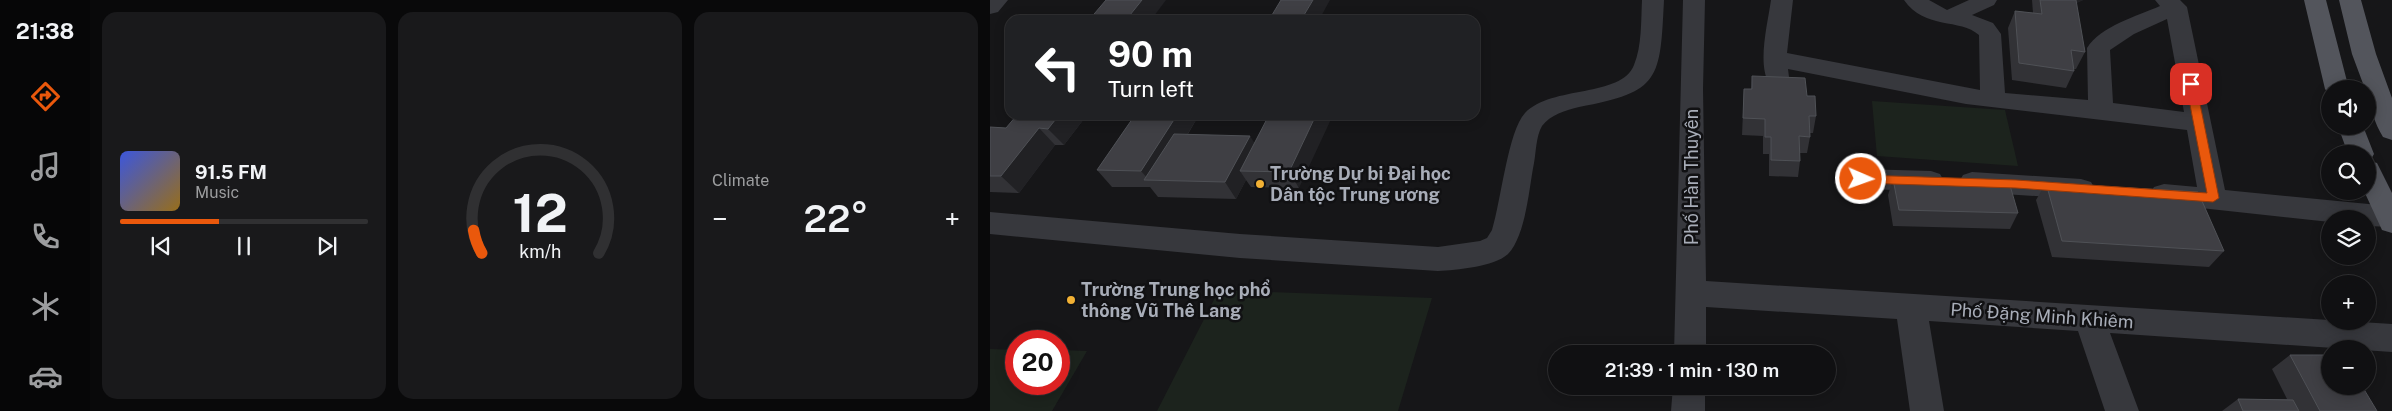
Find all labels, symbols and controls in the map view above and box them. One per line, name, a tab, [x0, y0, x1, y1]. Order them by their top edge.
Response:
text: 21:38	[16, 18, 74, 44]
text: 90 m	[1108, 34, 1193, 75]
icon: left	[1025, 35, 1090, 100]
pin	[2170, 63, 2212, 105]
icon: arrive	[2177, 70, 2205, 98]
text: Turn left	[1108, 76, 1194, 102]
icon: directions	[28, 79, 63, 114]
map controls	[2321, 80, 2376, 395]
button: sound	[2321, 80, 2376, 135]
street label: Phố Hàn Thuyên	[1681, 109, 1702, 245]
button: search	[2321, 145, 2376, 200]
icon: music	[28, 149, 63, 184]
position arrow	[1834, 152, 1886, 204]
text: 91.5 FM	[195, 161, 267, 183]
place label: Trường Dự bị Đại học Dân tộc Trung ương	[1270, 163, 1451, 205]
text: Climate	[712, 171, 769, 190]
marker: Trường Dự bị Đại học Dân tộc Trung ương	[1254, 178, 1266, 190]
text: Music	[195, 183, 239, 202]
text: 12	[512, 183, 568, 244]
text: 22°	[804, 196, 868, 241]
text: −	[712, 202, 728, 235]
text: +	[944, 202, 960, 235]
button: layers	[2321, 210, 2376, 265]
icon: phone	[28, 219, 63, 254]
icon: previous	[147, 232, 175, 260]
icon: pause	[230, 232, 258, 260]
icon: next	[313, 232, 341, 260]
text: km/h	[519, 241, 561, 262]
button: +	[2321, 275, 2376, 330]
place label: Trường Trung học phổ thông Vũ Thê Lang	[1081, 279, 1271, 321]
icon: climate	[28, 289, 63, 324]
marker: Trường Trung học phổ thông Vũ Thê Lang	[1065, 294, 1077, 306]
street label: Phố Đặng Minh Khiêm	[1950, 299, 2134, 332]
speed limit sign: 20	[1005, 330, 1070, 395]
button: −	[2321, 340, 2376, 395]
icon: car	[28, 359, 63, 394]
text: 21:39 · 1 min · 130 m	[1605, 359, 1779, 381]

